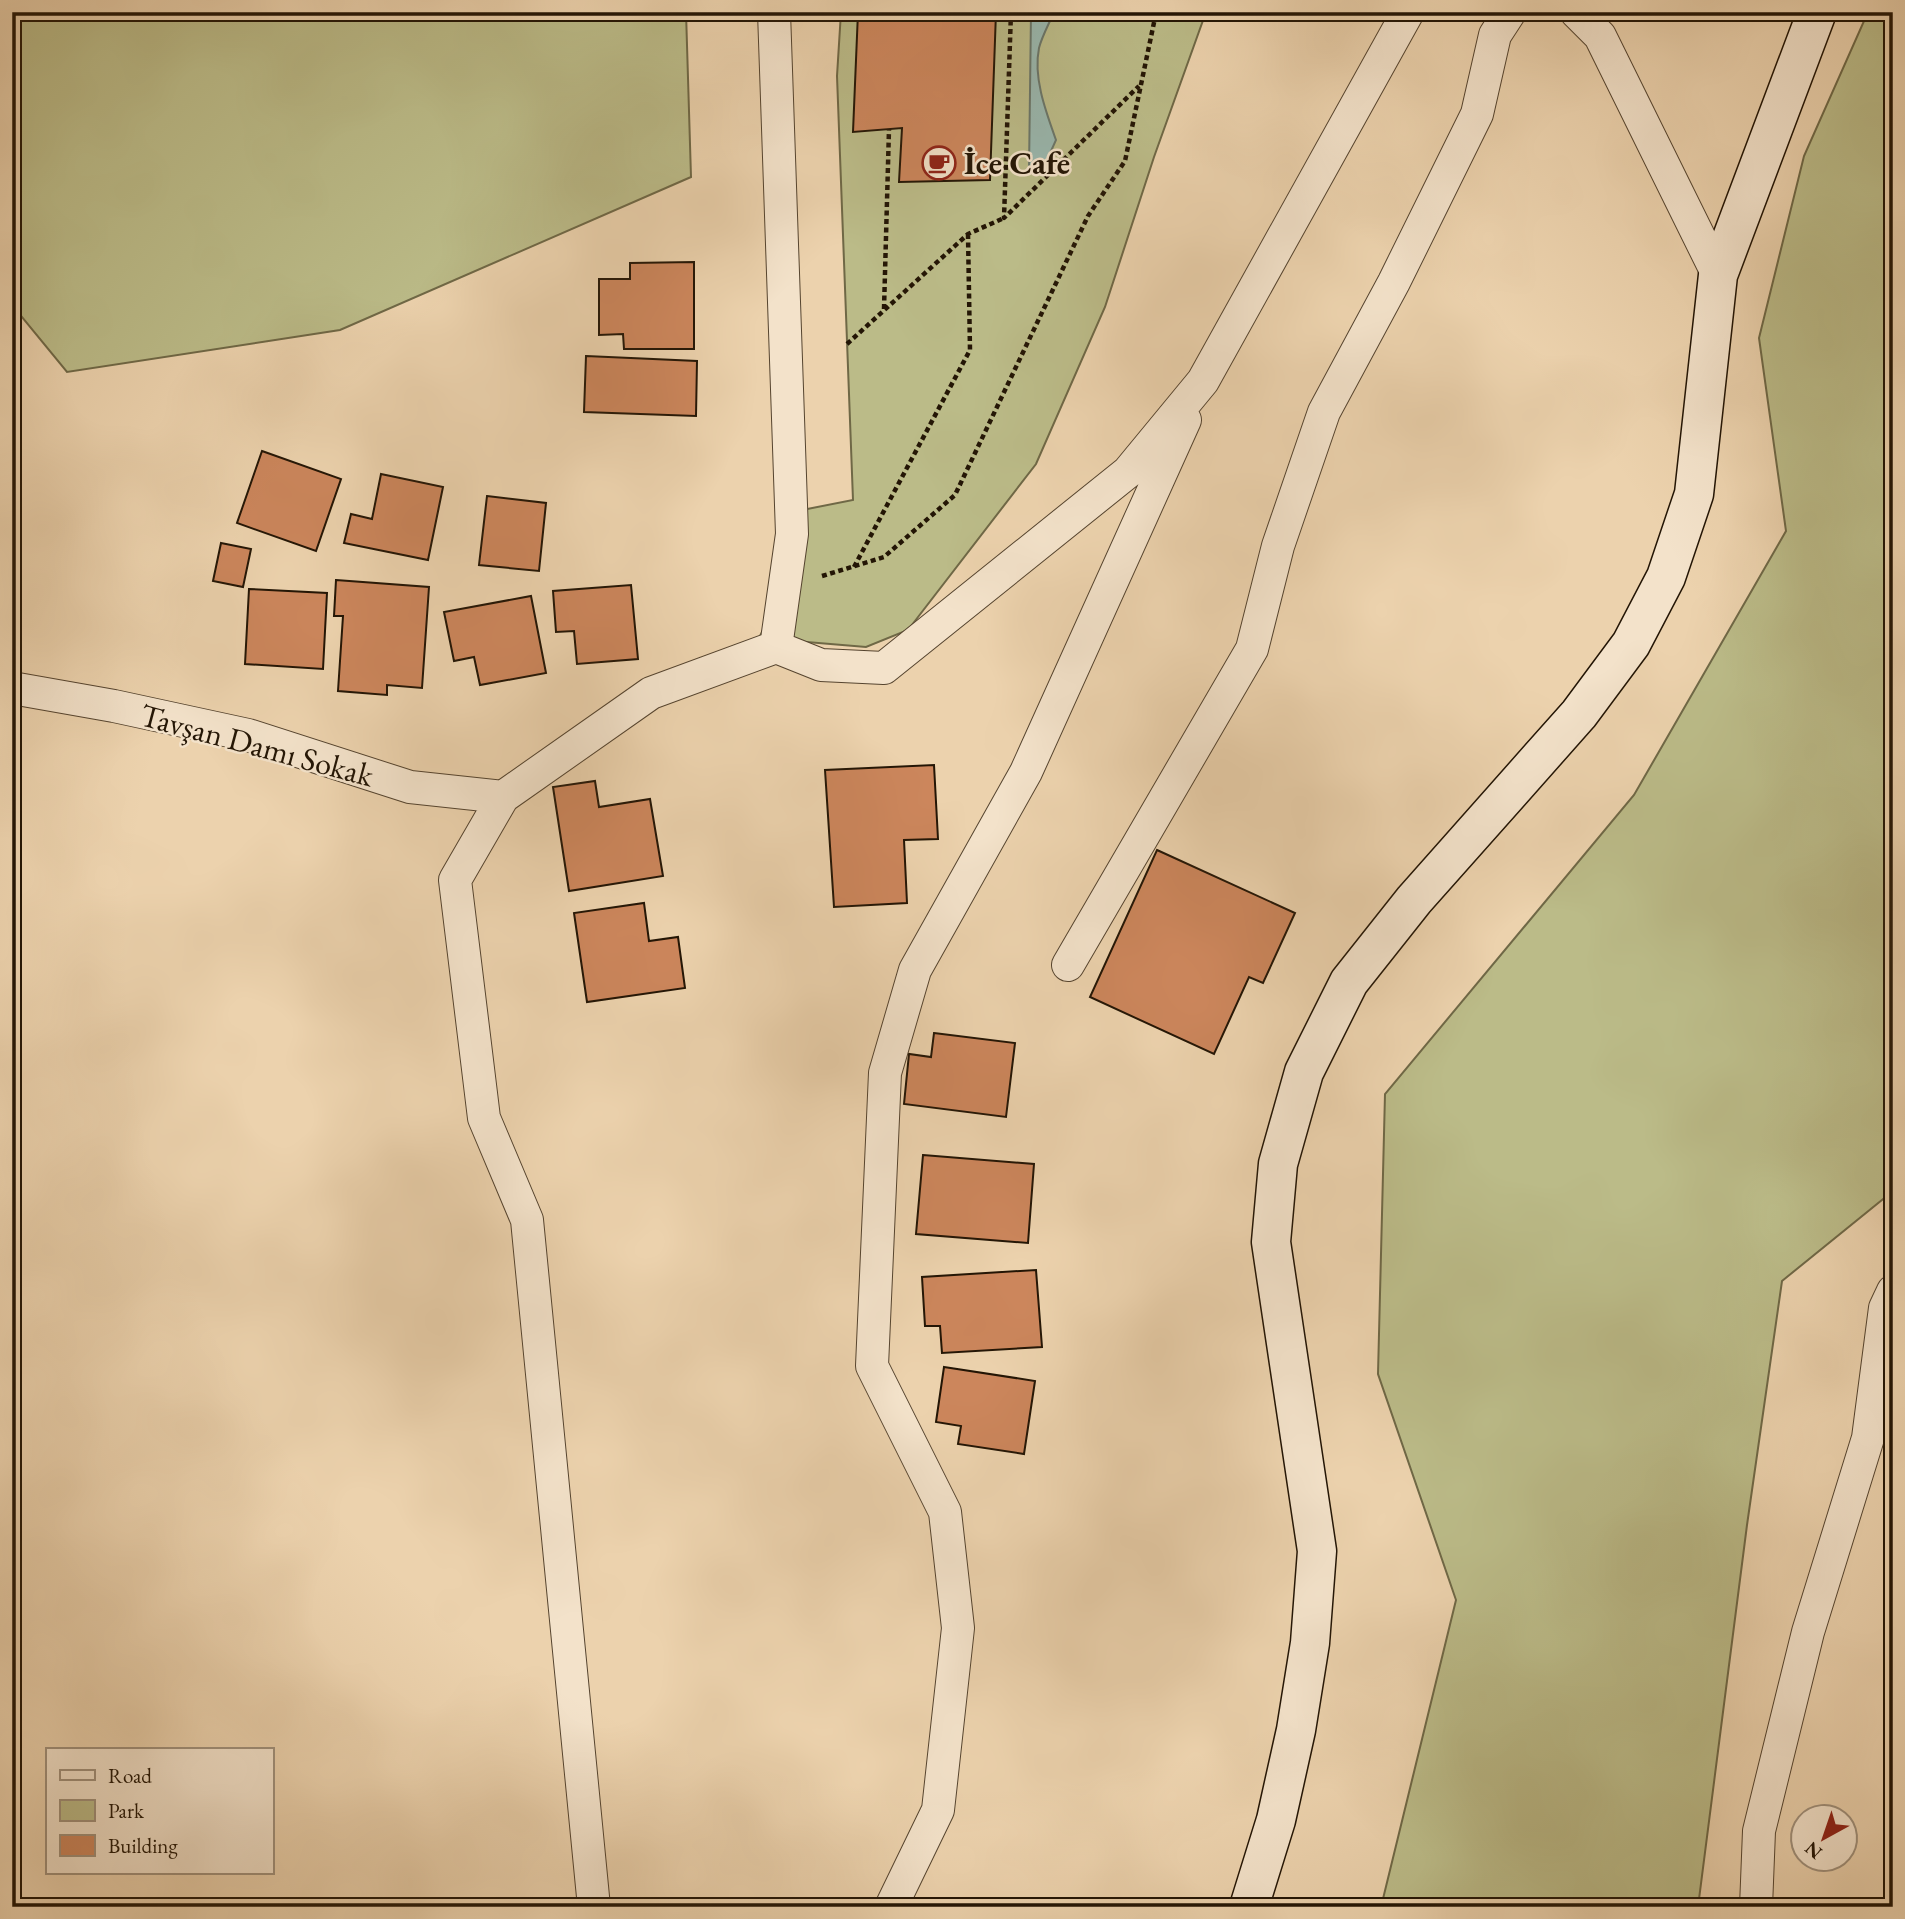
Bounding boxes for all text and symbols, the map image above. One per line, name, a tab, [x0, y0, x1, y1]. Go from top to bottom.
place label: İce Cafe	[964, 142, 1070, 184]
cafe icon: İce Cafe	[920, 144, 958, 182]
street label: Tavşan Damı Sokak	[136, 694, 379, 797]
legend	[46, 1748, 273, 1874]
text: Road	[108, 1762, 152, 1789]
text: Park	[108, 1797, 145, 1824]
north arrow	[1790, 1804, 1860, 1874]
text: Building	[108, 1832, 178, 1859]
text: N	[1799, 1836, 1827, 1865]

